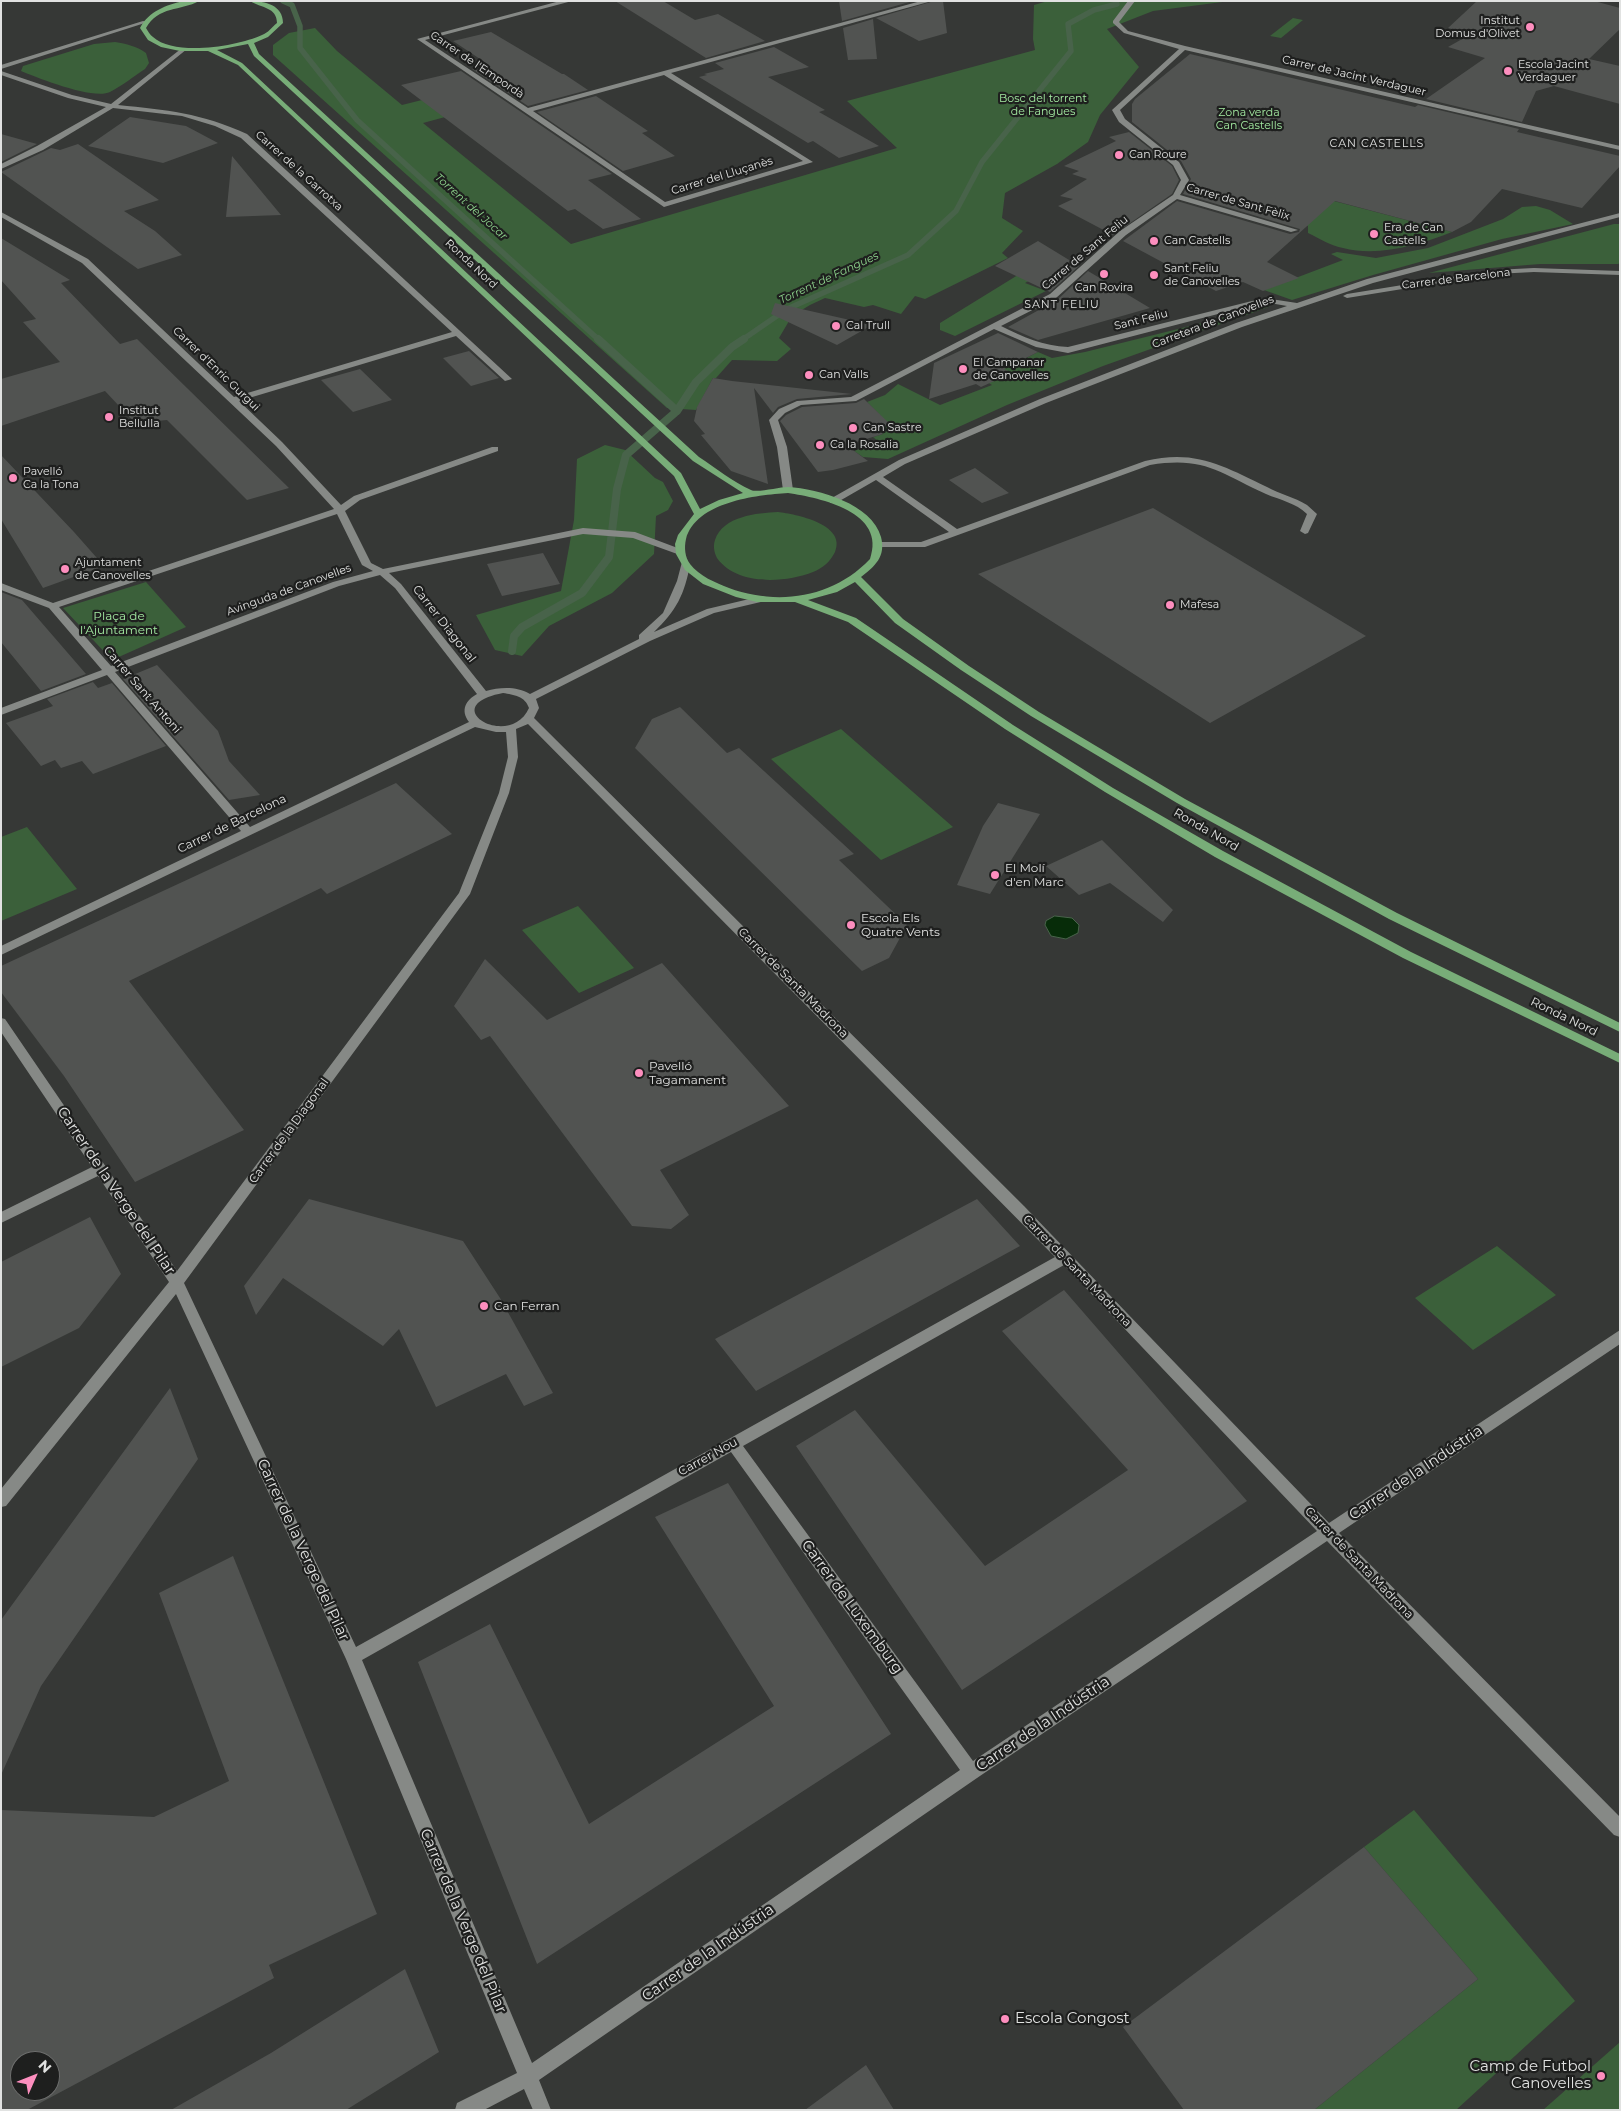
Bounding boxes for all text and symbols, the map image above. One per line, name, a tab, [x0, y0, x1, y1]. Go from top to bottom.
place label: Institut Domus d'Olivet	[1435, 14, 1520, 40]
marker: Institut Domus d'Olivet	[1524, 21, 1536, 33]
street label: Carrer de l'Empordà	[428, 29, 526, 101]
street label: Carrer de Jacint Verdaguer	[1281, 53, 1427, 99]
place label: Escola Jacint Verdaguer	[1518, 58, 1589, 84]
marker: Escola Jacint Verdaguer	[1502, 65, 1514, 77]
park label: Bosc del torrent de Fangues	[999, 92, 1087, 118]
park label: Zona verda Can Castells	[1216, 106, 1282, 132]
street label: Carrer de la Garrotxa	[252, 128, 346, 214]
district label: CAN CASTELLS	[1328, 137, 1426, 151]
place label: Can Roure	[1129, 148, 1187, 162]
marker: Can Roure	[1113, 149, 1125, 161]
street label: Carrer del Lluçanès	[670, 154, 774, 198]
water label: Torrent del Jocar	[432, 171, 510, 243]
street label: Carrer de Sant Fèlix	[1185, 181, 1291, 223]
street label: Carrer de Sant Feliu	[1039, 213, 1131, 293]
place label: Era de Can Castells	[1384, 221, 1443, 247]
marker: Era de Can Castells	[1368, 228, 1380, 240]
place label: Can Castells	[1164, 234, 1230, 248]
marker: Can Castells	[1148, 235, 1160, 247]
street label: Ronda Nord	[442, 236, 500, 292]
water label: Torrent de Fangues	[777, 249, 881, 307]
place label: Sant Feliu de Canovelles	[1164, 262, 1240, 288]
street label: Carrer de Barcelona	[1401, 266, 1511, 292]
marker: Can Rovira	[1098, 268, 1110, 280]
marker: Sant Feliu de Canovelles	[1148, 269, 1160, 281]
place label: Can Rovira	[1075, 281, 1133, 295]
street label: Carretera de Canovelles	[1150, 293, 1276, 351]
district label: SANT FELIU	[1023, 298, 1101, 312]
street label: Sant Feliu	[1113, 307, 1169, 333]
place label: Cal Trull	[846, 319, 890, 333]
marker: Cal Trull	[830, 320, 842, 332]
street label: Carrer d'Enric Gurgui	[170, 324, 262, 414]
place label: El Campanar de Canovelles	[973, 356, 1049, 382]
marker: El Campanar de Canovelles	[957, 363, 969, 375]
place label: Can Valls	[819, 368, 868, 382]
marker: Can Valls	[803, 369, 815, 381]
place label: Institut Bellulla	[119, 404, 160, 430]
marker: Institut Bellulla	[103, 411, 115, 423]
place label: Can Sastre	[863, 421, 922, 435]
marker: Can Sastre	[847, 422, 859, 434]
place label: Ca la Rosalia	[830, 438, 899, 452]
marker: Ca la Rosalia	[814, 439, 826, 451]
place label: Pavelló Ca la Tona	[23, 465, 79, 491]
marker: Pavelló Ca la Tona	[7, 472, 19, 484]
place label: Ajuntament de Canovelles	[75, 556, 151, 582]
street label: Avinguda de Canovelles	[225, 561, 353, 619]
marker: Ajuntament de Canovelles	[59, 563, 71, 575]
street label: Carrer Diagonal	[409, 582, 479, 666]
place label: Mafesa	[1180, 598, 1219, 612]
marker: Mafesa	[1164, 599, 1176, 611]
park label: Plaça de l'Ajuntament	[80, 609, 158, 637]
street label: Carrer Sant Antoni	[100, 643, 184, 737]
street label: Carrer de Barcelona	[175, 791, 289, 857]
street label: Ronda Nord	[1171, 806, 1241, 854]
place label: El Molí d'en Marc	[1005, 861, 1064, 889]
marker: El Molí d'en Marc	[989, 869, 1001, 881]
place label: Escola Els Quatre Vents	[861, 911, 940, 939]
marker: Escola Els Quatre Vents	[845, 919, 857, 931]
street label: Carrer de Santa Madrona	[735, 925, 851, 1041]
street label: Ronda Nord	[1528, 995, 1600, 1039]
place label: Pavelló Tagamanent	[649, 1059, 726, 1087]
marker: Pavelló Tagamanent	[633, 1067, 645, 1079]
street label: Carrer de la Diagonal	[246, 1076, 332, 1186]
street label: Carrer de la Verge del Pilar	[53, 1104, 179, 1278]
street label: Carrer de Santa Madrona	[1020, 1212, 1134, 1330]
place label: Can Ferran	[494, 1299, 560, 1313]
marker: Can Ferran	[478, 1300, 490, 1312]
street label: Carrer de la Indústria	[1346, 1422, 1486, 1524]
street label: Carrer Nou	[676, 1435, 740, 1479]
street label: Carrer de la Verge del Pilar	[253, 1456, 353, 1644]
street label: Carrer de Santa Madrona	[1302, 1504, 1416, 1622]
street label: Carrer de Luxemburg	[797, 1537, 907, 1677]
street label: Carrer de la Indústria	[973, 1673, 1113, 1775]
street label: Carrer de la Verge del Pilar	[416, 1826, 510, 2016]
street label: Carrer de la Indústria	[638, 1901, 778, 2005]
place label: Escola Congost	[1015, 2010, 1130, 2028]
marker: Escola Congost	[999, 2013, 1011, 2025]
north arrow	[10, 2051, 60, 2101]
text: N	[35, 2056, 55, 2077]
place label: Camp de Futbol Canovelles	[1469, 2058, 1591, 2093]
marker: Camp de Futbol Canovelles	[1595, 2070, 1607, 2082]

